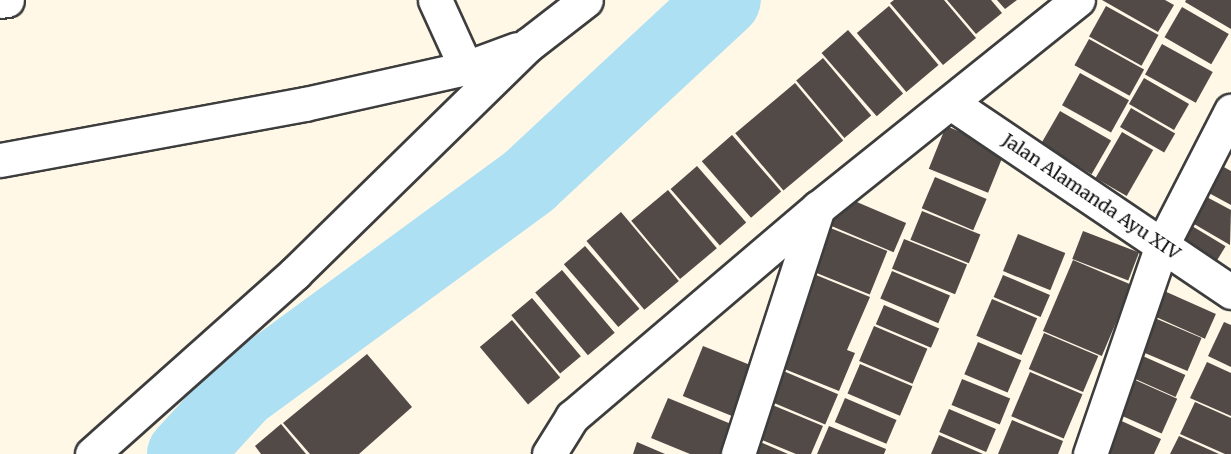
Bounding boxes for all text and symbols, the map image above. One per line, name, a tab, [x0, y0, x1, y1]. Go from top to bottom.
street label: Jalan Alamanda Ayu XIV	[998, 129, 1184, 265]

